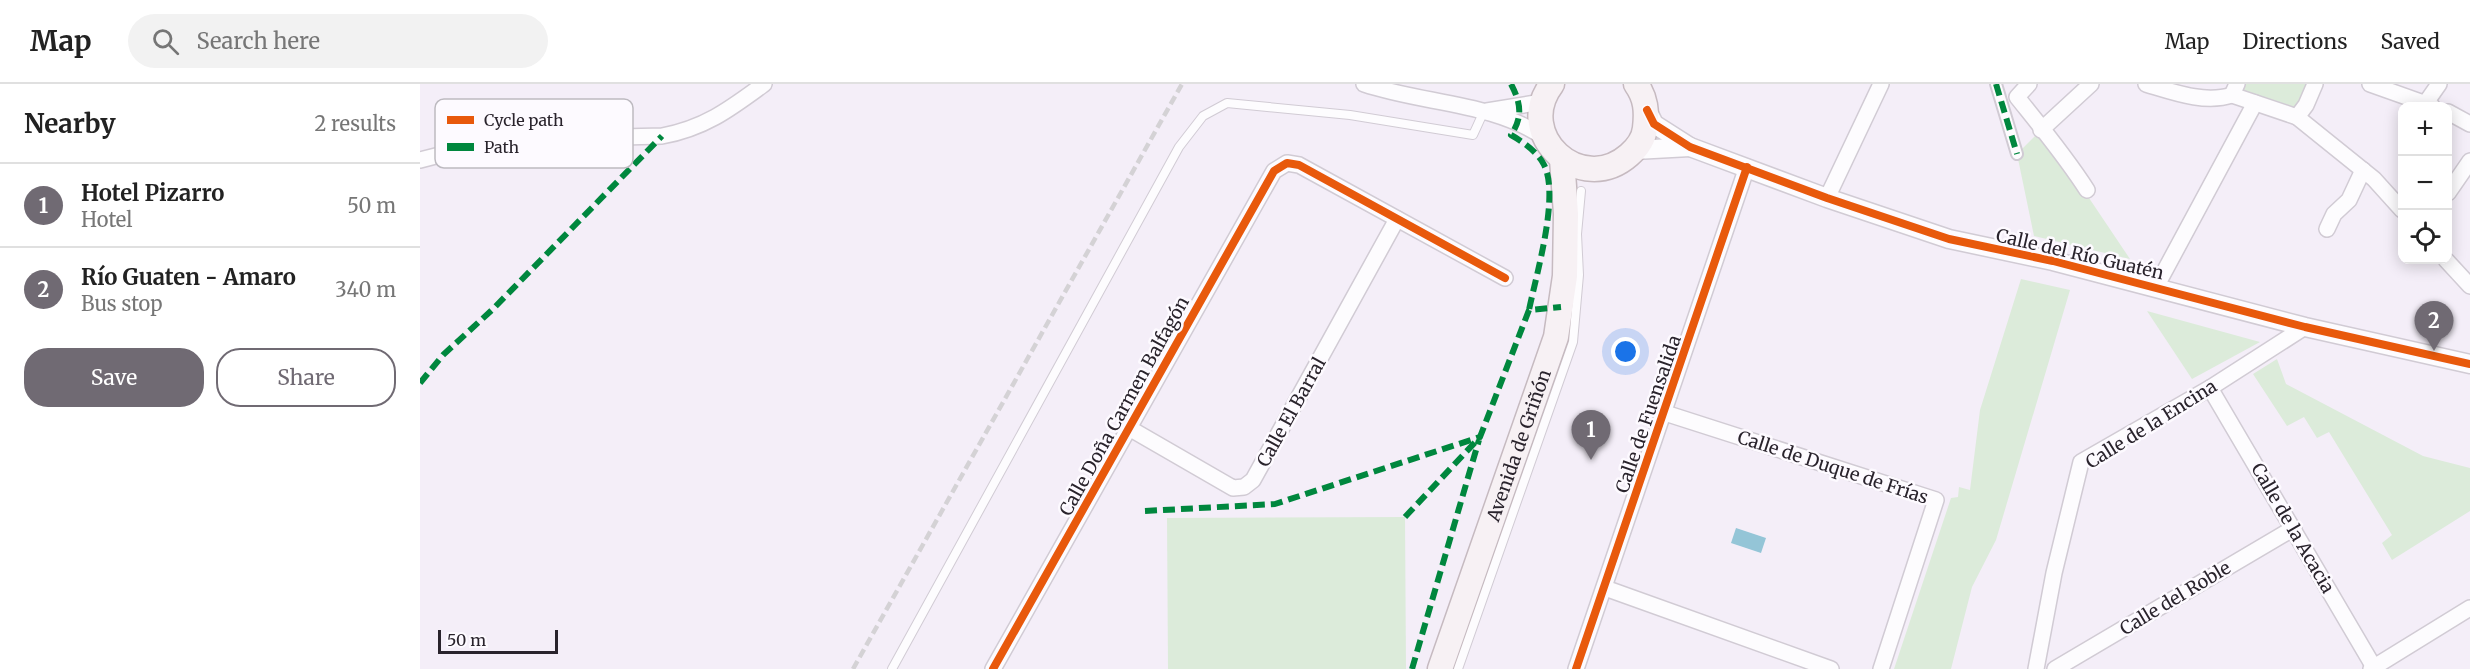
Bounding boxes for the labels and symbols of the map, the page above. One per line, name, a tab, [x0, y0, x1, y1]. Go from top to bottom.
legend	[435, 99, 633, 168]
text: Cycle path	[484, 110, 564, 130]
text: Path	[484, 137, 520, 157]
street label: Calle del Río Guatén	[1994, 224, 2166, 285]
street label: Calle Doña Carmen Balfagón	[1054, 292, 1194, 520]
pin: 2	[2414, 302, 2454, 351]
street label: Calle de Fuensalida	[1610, 332, 1686, 496]
your location	[1611, 337, 1640, 366]
street label: Calle El Barral	[1251, 353, 1331, 471]
street label: Avenida de Griñón	[1481, 366, 1555, 525]
street label: Calle de la Encina	[2081, 374, 2221, 474]
pin: 1	[1572, 410, 1610, 460]
street label: Calle de Duque de Frías	[1735, 425, 1931, 509]
street label: Calle de la Acacia	[2246, 459, 2340, 597]
street label: Calle del Roble	[2115, 556, 2235, 640]
scale bar	[438, 627, 558, 654]

